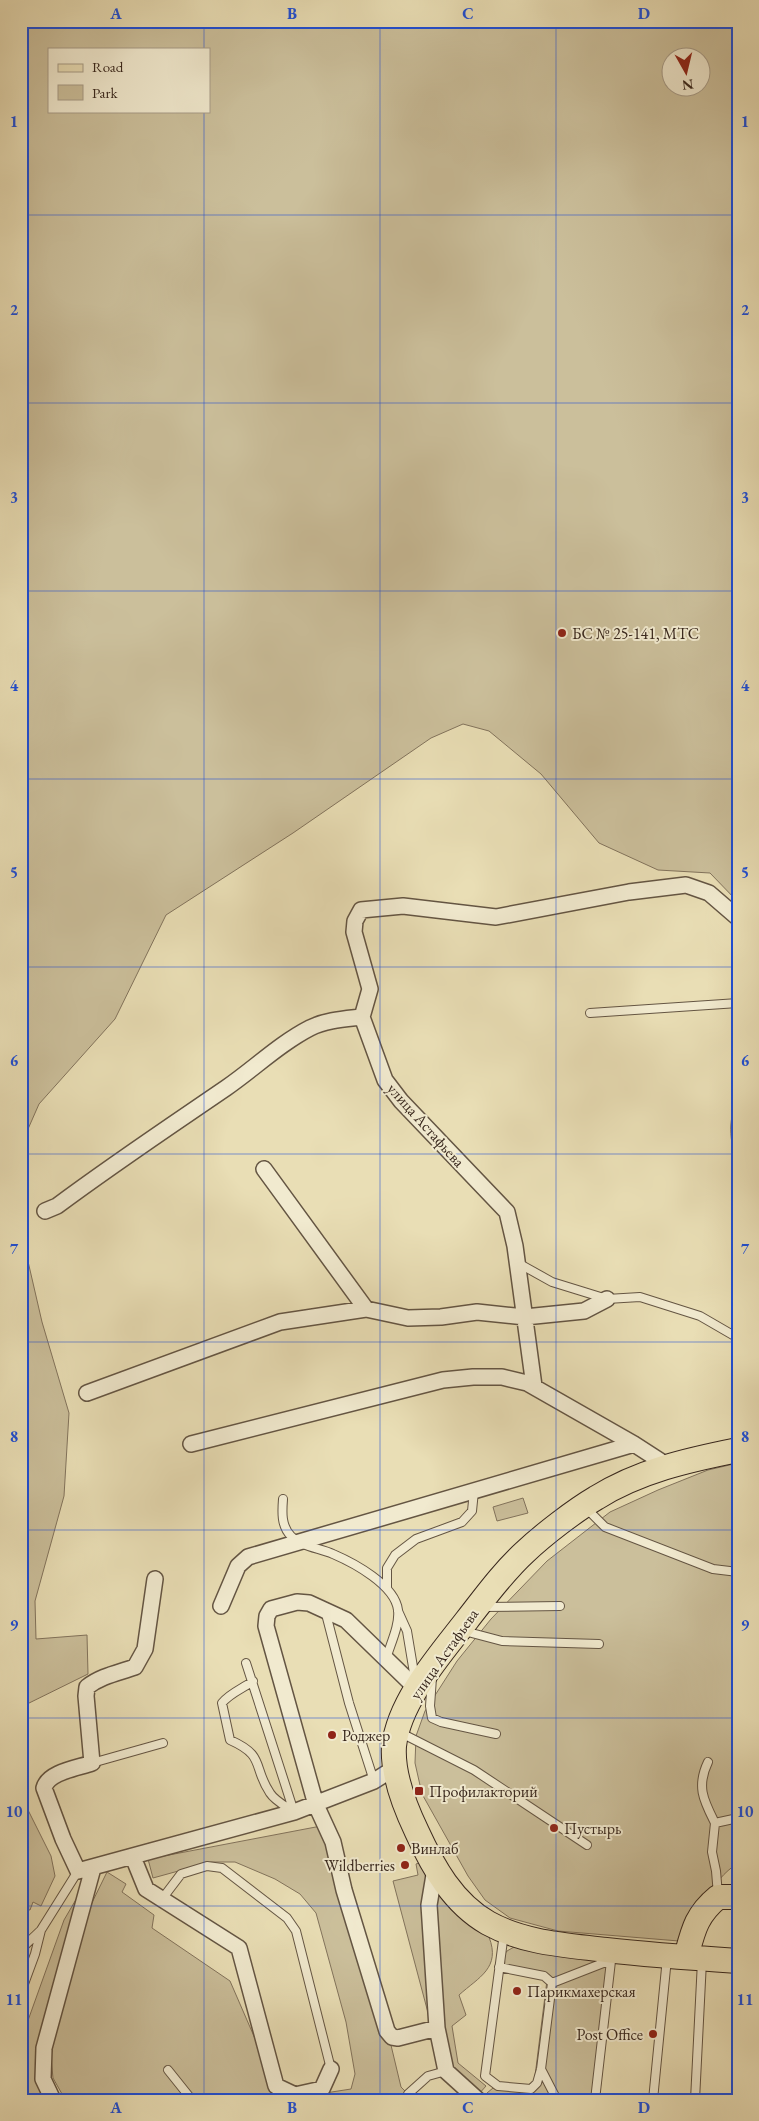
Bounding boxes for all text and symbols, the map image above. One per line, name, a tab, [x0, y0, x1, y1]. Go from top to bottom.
text: A	[109, 3, 122, 24]
text: B	[287, 3, 297, 24]
text: C	[462, 3, 474, 24]
text: D	[638, 3, 650, 24]
legend	[48, 48, 210, 112]
north arrow	[662, 48, 712, 98]
text: Road	[92, 57, 124, 76]
text: N	[680, 75, 695, 95]
text: Park	[92, 83, 119, 102]
text: 1	[10, 111, 18, 132]
text: 1	[741, 111, 749, 132]
text: 2	[10, 299, 19, 320]
text: 2	[741, 299, 750, 320]
text: 3	[10, 487, 18, 508]
text: 3	[741, 487, 749, 508]
place label: БС № 25-141, МТС	[572, 623, 699, 644]
marker: БС № 25-141, МТС	[556, 627, 568, 639]
text: 4	[10, 675, 19, 696]
text: 4	[741, 675, 750, 696]
text: 5	[10, 862, 18, 883]
text: 5	[741, 862, 749, 883]
text: 6	[10, 1050, 19, 1071]
text: 6	[741, 1050, 750, 1071]
street label: улица Астафьева	[383, 1078, 470, 1172]
text: 7	[10, 1238, 19, 1259]
text: 7	[741, 1238, 750, 1259]
text: 8	[10, 1426, 18, 1447]
text: 8	[741, 1426, 749, 1447]
street label: улица Астафьева	[405, 1604, 483, 1704]
text: 9	[10, 1614, 19, 1635]
text: 9	[741, 1614, 750, 1635]
place label: Роджер	[342, 1725, 390, 1746]
marker: Роджер	[326, 1729, 338, 1741]
place label: Профилакторий	[429, 1781, 538, 1802]
marker: Профилакторий	[413, 1785, 425, 1797]
text: 10	[6, 1801, 23, 1822]
text: 10	[737, 1801, 754, 1822]
place label: Пустырь	[564, 1818, 621, 1839]
marker: Пустырь	[548, 1822, 560, 1834]
place label: Винлаб	[411, 1838, 459, 1859]
marker: Винлаб	[395, 1842, 407, 1854]
place label: Wildberries	[324, 1855, 395, 1876]
marker: Wildberries	[399, 1859, 411, 1871]
place label: Парикмахерская	[527, 1981, 636, 2002]
marker: Парикмахерская	[511, 1985, 523, 1997]
text: 11	[6, 1989, 22, 2010]
text: 11	[737, 1989, 753, 2010]
place label: Post Office	[577, 2024, 643, 2045]
marker: Post Office	[647, 2028, 659, 2040]
text: A	[109, 2097, 122, 2118]
text: B	[287, 2097, 297, 2118]
text: C	[462, 2097, 474, 2118]
text: D	[638, 2097, 650, 2118]

